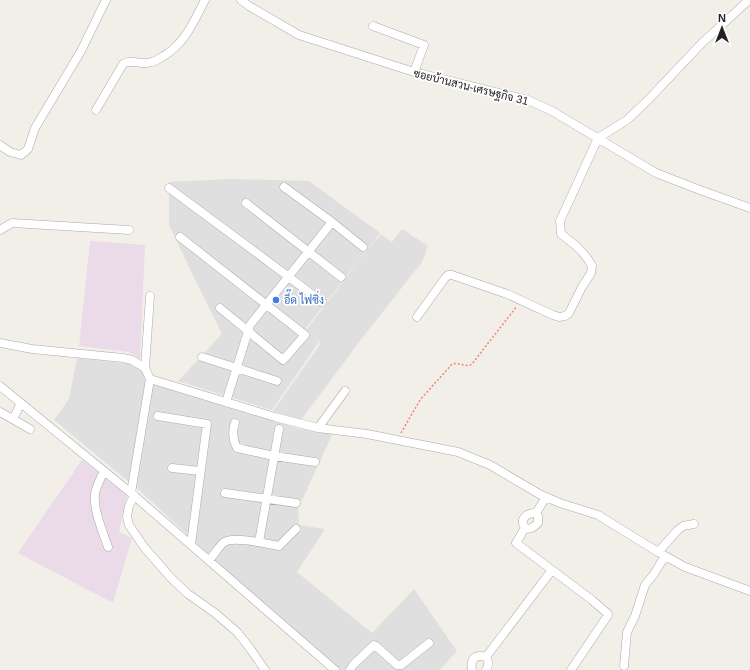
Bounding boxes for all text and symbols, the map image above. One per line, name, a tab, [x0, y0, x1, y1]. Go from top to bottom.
north arrow	[702, 8, 742, 48]
text: N	[718, 12, 726, 24]
street label: ซอยบ้านสวน-เศรษฐกิจ 31	[412, 66, 530, 109]
place label: อี๊ด ไฟซิ่ง	[284, 289, 324, 306]
marker: อี๊ด ไฟซิ่ง	[271, 295, 281, 305]

